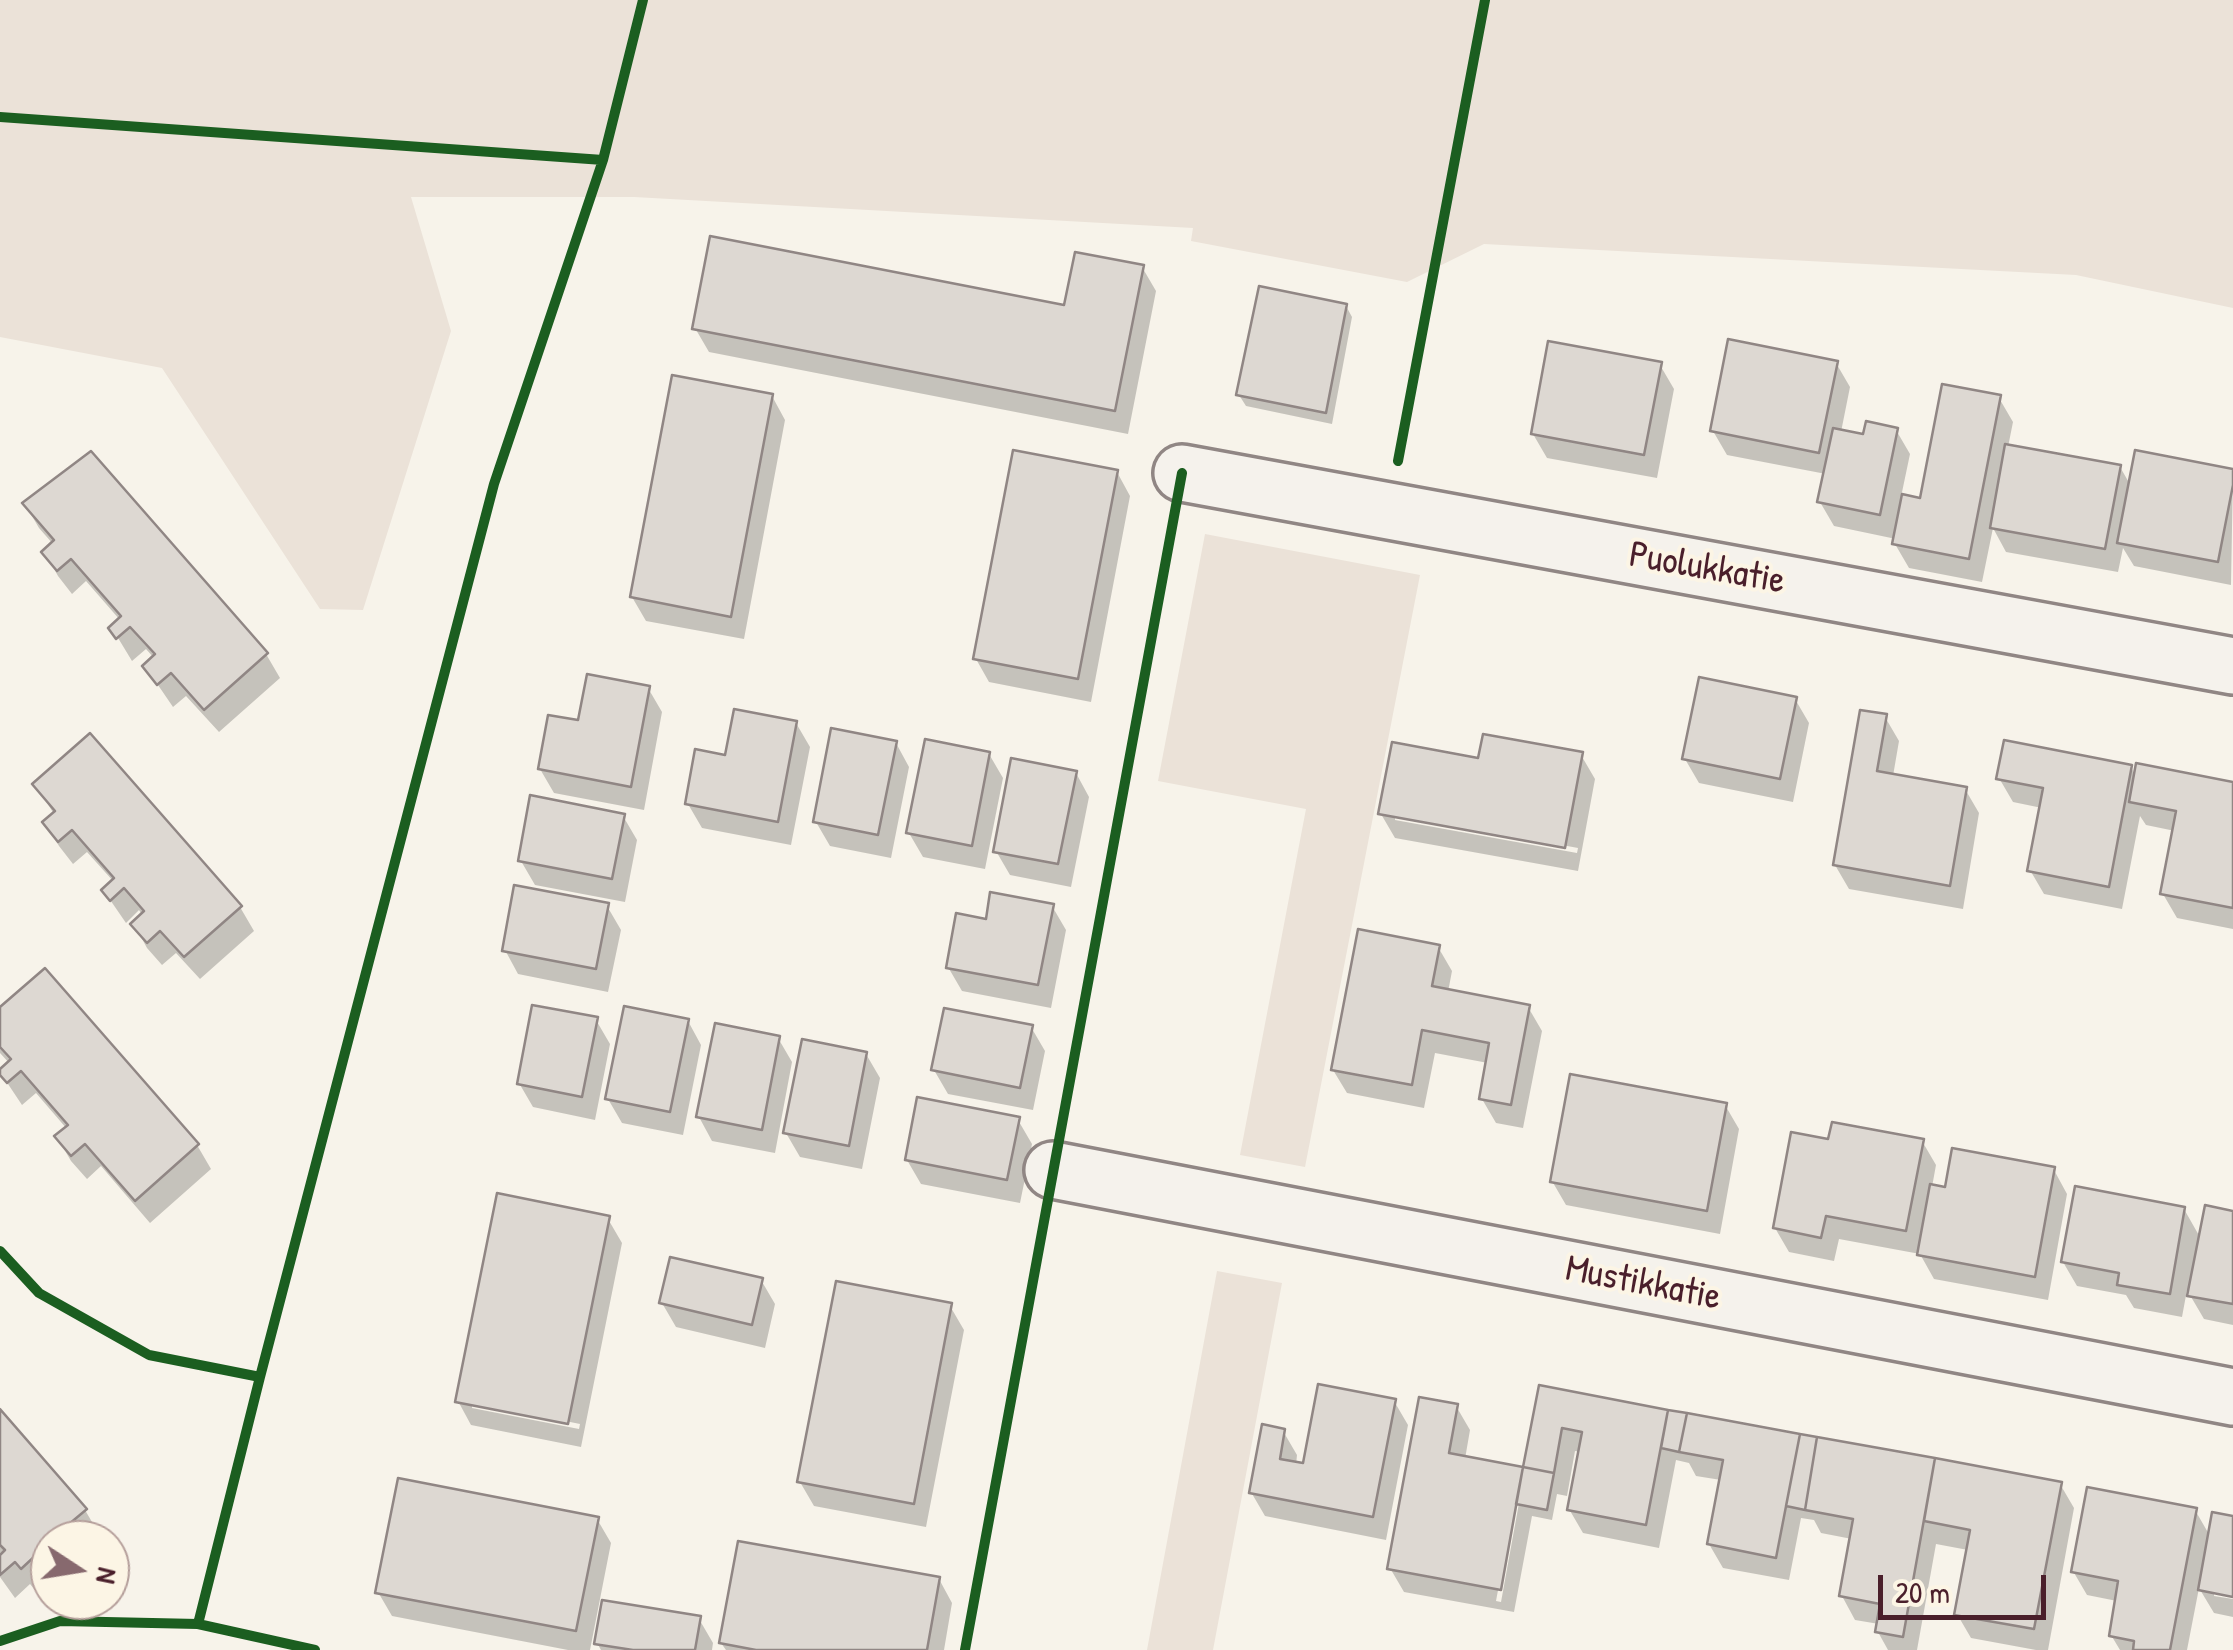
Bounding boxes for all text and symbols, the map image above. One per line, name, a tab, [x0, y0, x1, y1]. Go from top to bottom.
street label: Puolukkatie	[1626, 533, 1788, 605]
street label: Mustikkatie	[1562, 1247, 1724, 1321]
north arrow	[30, 1520, 130, 1620]
scale bar	[1883, 1555, 2050, 1617]
text: N	[87, 1565, 128, 1587]
text: 20 m	[1895, 1572, 1950, 1612]

